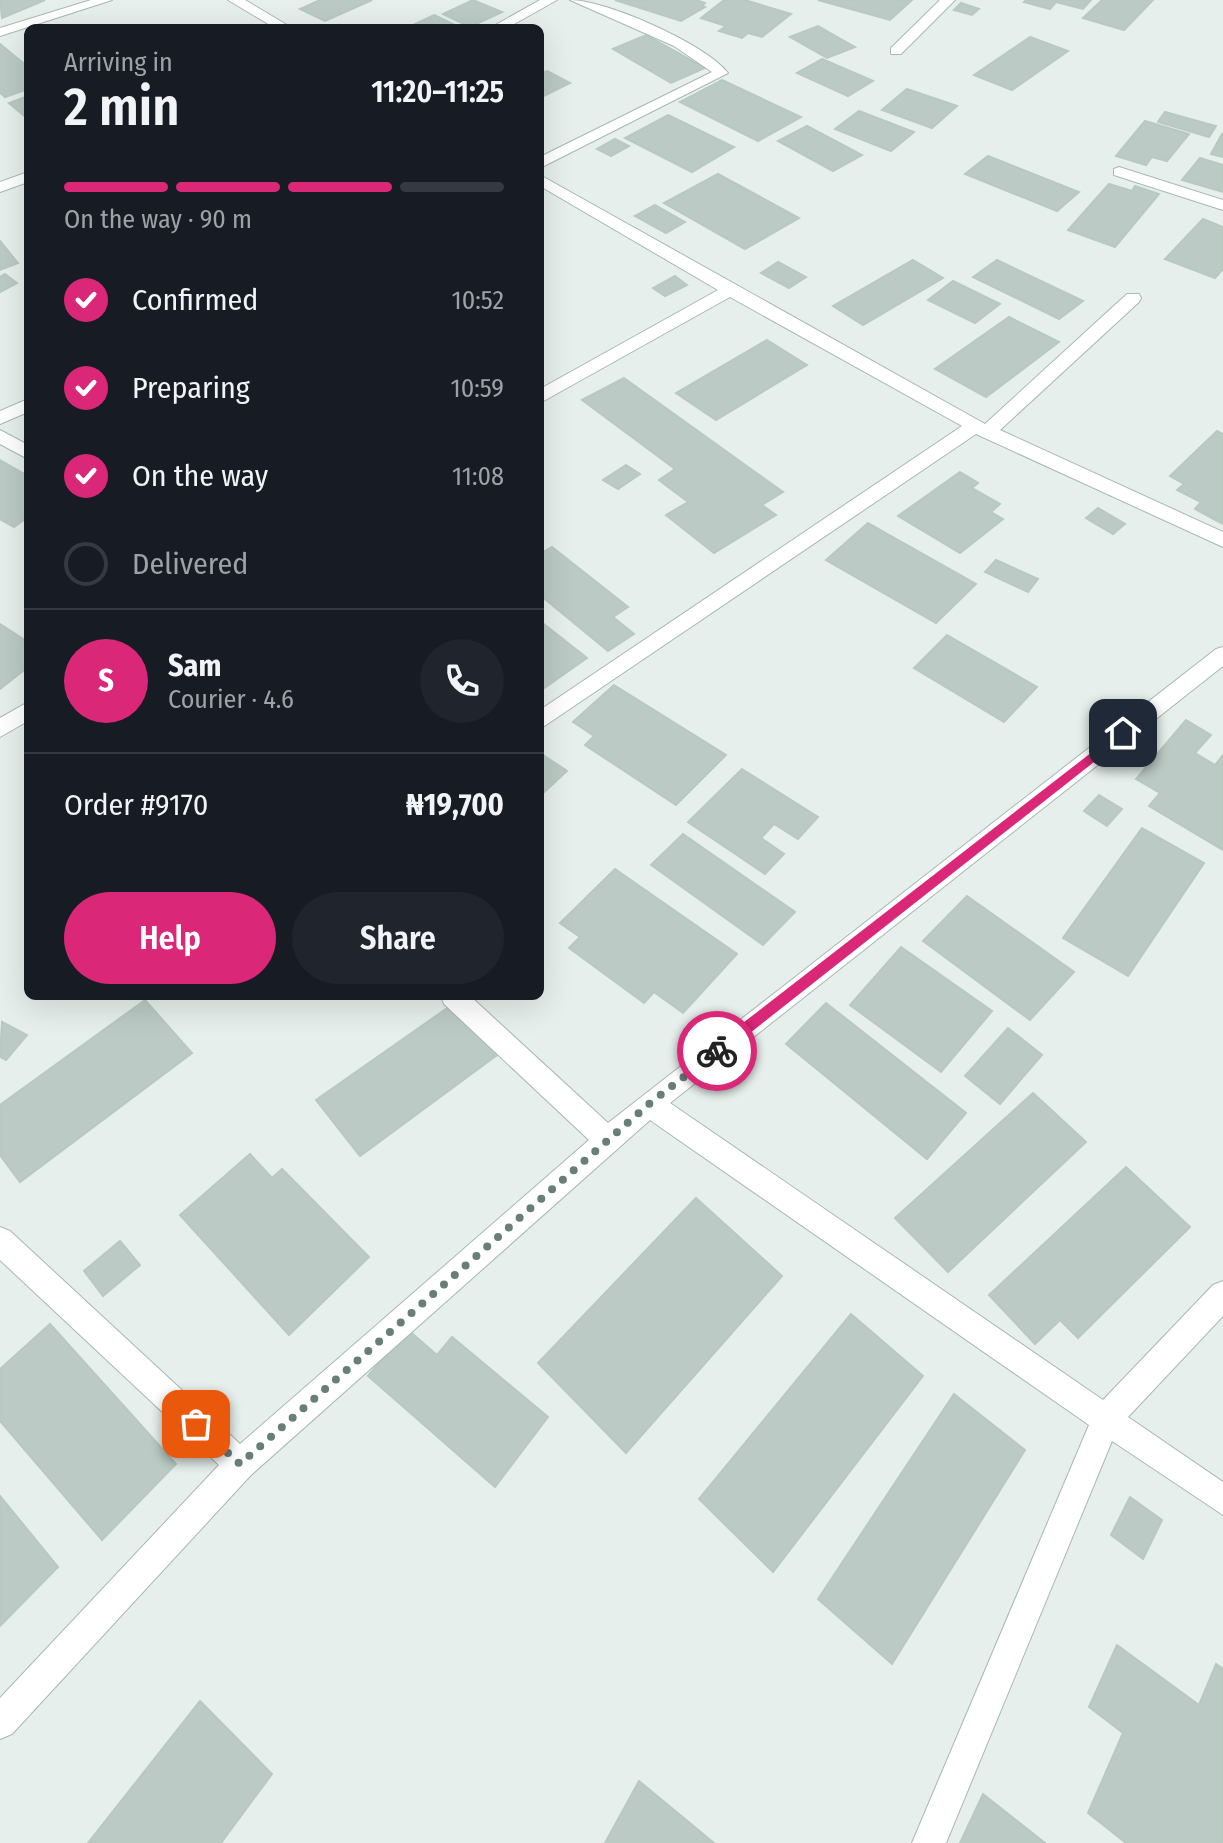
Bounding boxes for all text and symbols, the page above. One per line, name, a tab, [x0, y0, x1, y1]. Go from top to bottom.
text: Arriving in	[64, 47, 173, 78]
text: 11:20–11:25	[371, 74, 504, 110]
text: 2 min	[64, 76, 180, 139]
text: On the way · 90 m	[64, 204, 252, 235]
icon: check	[64, 278, 108, 322]
text: Confirmed	[132, 282, 258, 318]
text: 10:52	[452, 285, 504, 316]
icon: check	[64, 366, 108, 410]
text: Preparing	[132, 370, 250, 406]
text: 10:59	[451, 373, 504, 404]
icon: check	[64, 454, 108, 498]
text: On the way	[132, 458, 268, 494]
text: 11:08	[452, 461, 504, 492]
text: Delivered	[132, 546, 248, 582]
button: phone	[420, 639, 504, 723]
text: Sam	[168, 648, 221, 684]
text: S	[98, 663, 114, 699]
text: Courier · 4.6	[168, 684, 294, 715]
pin	[1089, 699, 1157, 767]
icon: home	[1101, 711, 1145, 755]
text: Order #9170	[64, 787, 208, 823]
text: ₦19,700	[406, 787, 504, 823]
button: Help	[64, 892, 276, 984]
button: Share	[292, 892, 504, 984]
courier	[677, 1011, 757, 1091]
icon: bike	[695, 1029, 739, 1073]
pin	[162, 1390, 230, 1458]
icon: bag	[174, 1402, 218, 1446]

